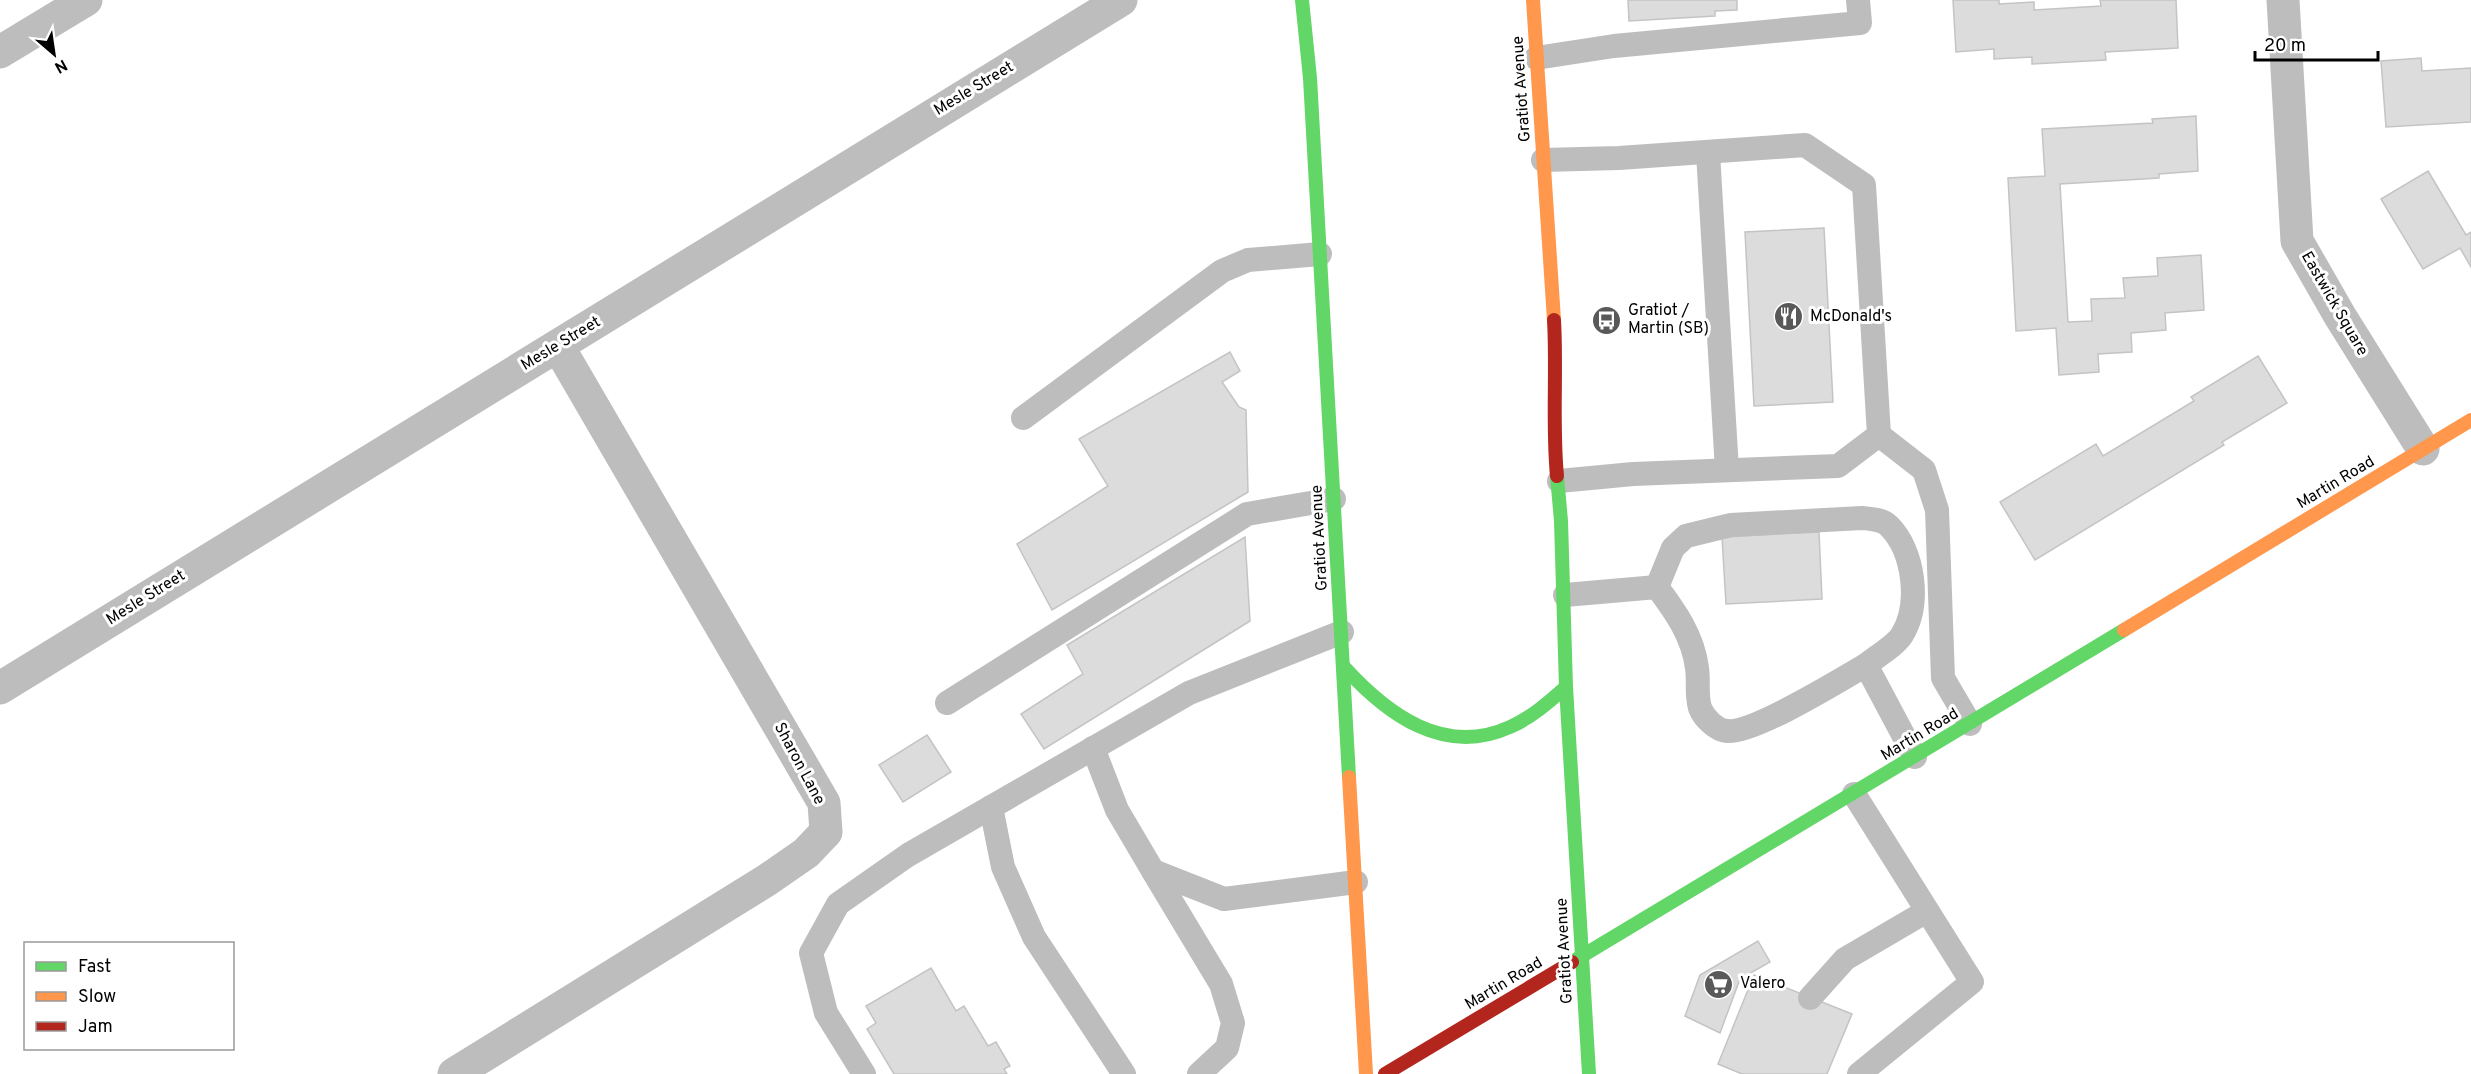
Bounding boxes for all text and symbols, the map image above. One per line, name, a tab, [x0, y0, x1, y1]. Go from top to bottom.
north arrow	[24, 24, 84, 84]
scale bar	[2255, 24, 2378, 62]
street label: Gratiot Avenue	[1508, 35, 1536, 143]
text: 20 m	[2264, 35, 2306, 58]
text: N	[50, 54, 70, 77]
street label: Mesle Street	[931, 57, 1017, 121]
street label: Eastwick Square	[2296, 248, 2372, 360]
place label: Gratiot / Martin (SB)	[1628, 301, 1709, 339]
restaurant icon: McDonald's	[1773, 301, 1805, 333]
bus stop icon: Gratiot / Martin (SB)	[1591, 304, 1623, 336]
place label: McDonald's	[1810, 307, 1892, 327]
street label: Mesle Street	[518, 312, 604, 376]
street label: Martin Road	[2294, 452, 2378, 514]
street label: Gratiot Avenue	[1307, 484, 1333, 592]
street label: Mesle Street	[103, 566, 189, 630]
street label: Martin Road	[1878, 704, 1962, 766]
street label: Sharon Lane	[769, 719, 829, 809]
street label: Gratiot Avenue	[1552, 897, 1578, 1005]
legend	[24, 942, 234, 1050]
street label: Martin Road	[1462, 953, 1546, 1015]
text: Fast	[78, 956, 111, 979]
supermarket icon: Valero	[1703, 968, 1735, 1000]
place label: Valero	[1740, 974, 1786, 994]
text: Slow	[78, 986, 116, 1009]
text: Jam	[78, 1016, 113, 1039]

